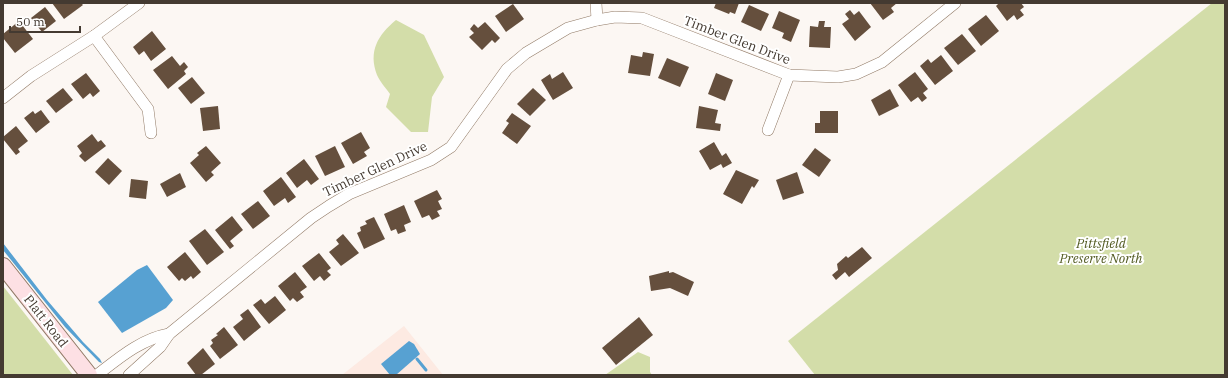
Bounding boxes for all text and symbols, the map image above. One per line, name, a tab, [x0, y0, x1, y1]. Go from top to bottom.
scale bar	[10, 8, 80, 34]
street label: Timber Glen Drive	[681, 12, 793, 68]
text: 50 m	[16, 14, 45, 29]
street label: Timber Glen Drive	[320, 137, 430, 201]
park label: Pittsfield Preserve North	[1059, 235, 1142, 267]
street label: Platt Road	[20, 291, 72, 351]

